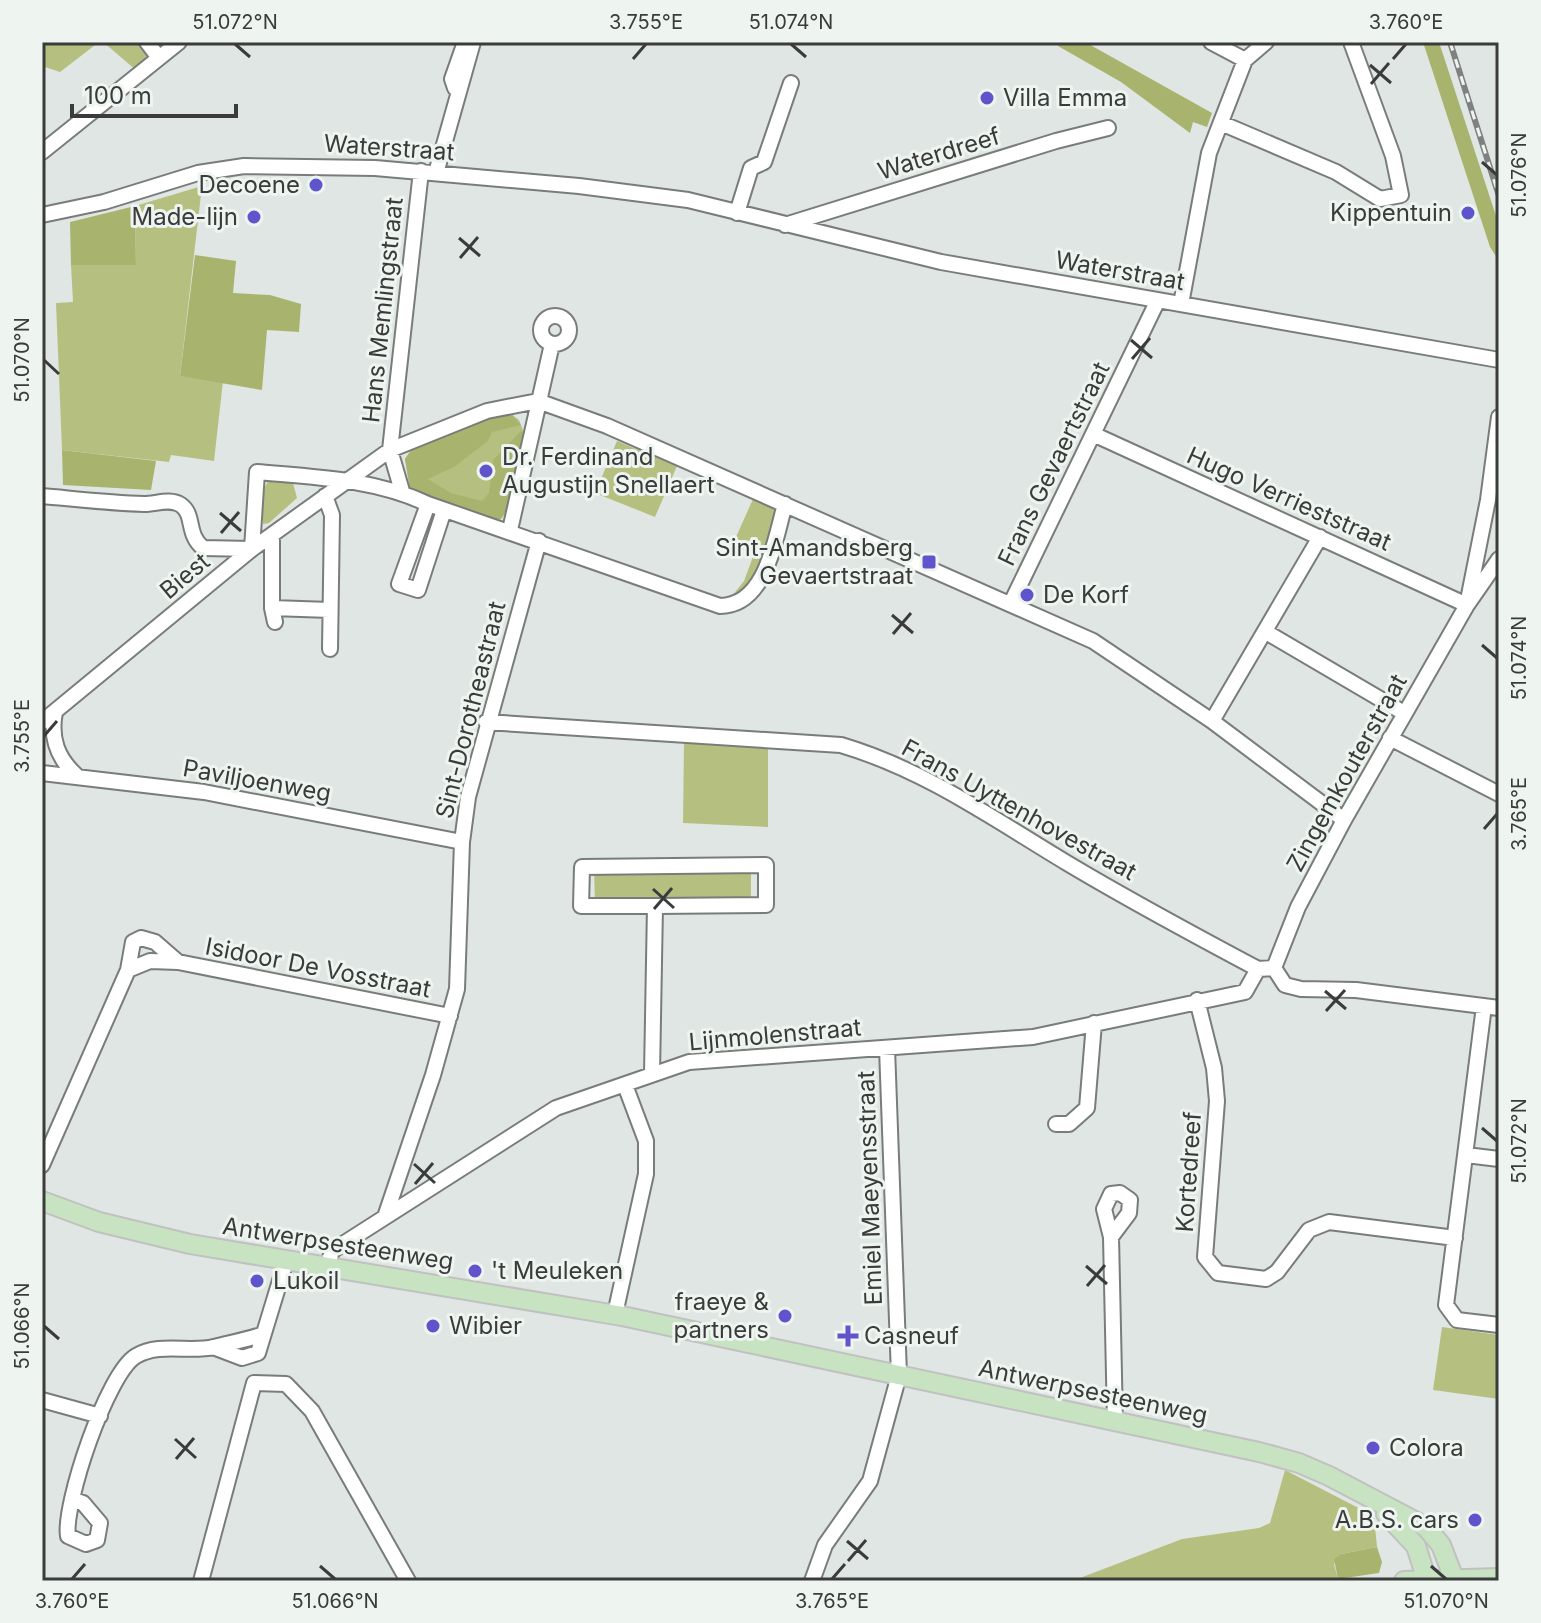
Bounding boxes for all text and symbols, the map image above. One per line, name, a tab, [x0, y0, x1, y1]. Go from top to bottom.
text: 51.072°N	[192, 10, 278, 34]
text: 3.755°E	[609, 10, 683, 34]
text: 51.074°N	[749, 10, 833, 34]
text: 3.760°E	[1369, 10, 1443, 34]
scale bar	[72, 68, 236, 118]
text: 100 m	[84, 81, 152, 110]
place label: Villa Emma	[1003, 83, 1127, 112]
marker: Villa Emma	[978, 89, 996, 107]
street label: Waterdreef	[874, 121, 1004, 186]
street label: Waterstraat	[323, 128, 455, 167]
text: 51.076°N	[1507, 132, 1531, 218]
place label: Decoene	[198, 170, 300, 199]
marker: Decoene	[307, 176, 325, 194]
street label: Hans Memlingstraat	[356, 196, 409, 424]
place label: Kippentuin	[1330, 198, 1452, 227]
place label: Made-lijn	[132, 202, 238, 231]
marker: Kippentuin	[1459, 204, 1477, 222]
marker: Made-lijn	[245, 208, 263, 226]
street label: Waterstraat	[1053, 245, 1187, 296]
text: 51.070°N	[10, 317, 34, 403]
street label: Frans Gevaertstraat	[992, 357, 1116, 570]
street label: Hugo Verrieststraat	[1183, 440, 1396, 557]
place label: Dr. Ferdinand Augustijn Snellaert	[502, 442, 715, 499]
marker: Dr. Ferdinand Augustijn Snellaert	[477, 462, 495, 480]
place label: Sint-Amandsberg Gevaertstraat	[715, 533, 913, 590]
street label: Biest	[154, 546, 216, 605]
marker: Sint-Amandsberg Gevaertstraat	[920, 553, 938, 571]
place label: De Korf	[1043, 580, 1129, 609]
marker: De Korf	[1018, 586, 1036, 604]
street label: Sint-Dorotheastraat	[430, 598, 512, 821]
text: 51.074°N	[1507, 616, 1531, 700]
street label: Zingemkouterstraat	[1280, 669, 1413, 876]
text: 3.755°E	[10, 699, 34, 773]
street label: Frans Uyttenhovestraat	[897, 733, 1142, 886]
street label: Paviljoenweg	[181, 753, 333, 808]
text: 3.765°E	[1507, 777, 1531, 851]
street label: Isidoor De Vosstraat	[203, 931, 433, 1004]
street label: Lijnmolenstraat	[687, 1012, 863, 1056]
street label: Emiel Maeyensstraat	[851, 1070, 888, 1306]
text: 51.072°N	[1507, 1098, 1531, 1184]
street label: Kortedreef	[1170, 1111, 1207, 1233]
street label: Antwerpsesteenweg	[221, 1211, 456, 1276]
place label: 't Meuleken	[491, 1256, 623, 1285]
marker: 't Meuleken	[466, 1262, 484, 1280]
place label: Lukoil	[273, 1266, 339, 1295]
marker: Lukoil	[248, 1272, 266, 1290]
text: 51.066°N	[10, 1282, 34, 1370]
place label: fraeye & partners	[673, 1287, 770, 1344]
marker: fraeye & partners	[776, 1307, 794, 1325]
place label: Wibier	[449, 1311, 522, 1340]
marker: Wibier	[424, 1317, 442, 1335]
place label: Casneuf	[864, 1321, 959, 1350]
marker: Casneuf	[839, 1327, 857, 1345]
street label: Antwerpsesteenweg	[976, 1353, 1210, 1430]
place label: Colora	[1389, 1433, 1464, 1462]
marker: Colora	[1364, 1439, 1382, 1457]
place label: A.B.S. cars	[1335, 1505, 1459, 1534]
marker: A.B.S. cars	[1466, 1511, 1484, 1529]
text: 3.760°E	[35, 1589, 109, 1613]
text: 51.066°N	[291, 1589, 379, 1613]
text: 3.765°E	[795, 1589, 869, 1613]
text: 51.070°N	[1403, 1589, 1489, 1613]

